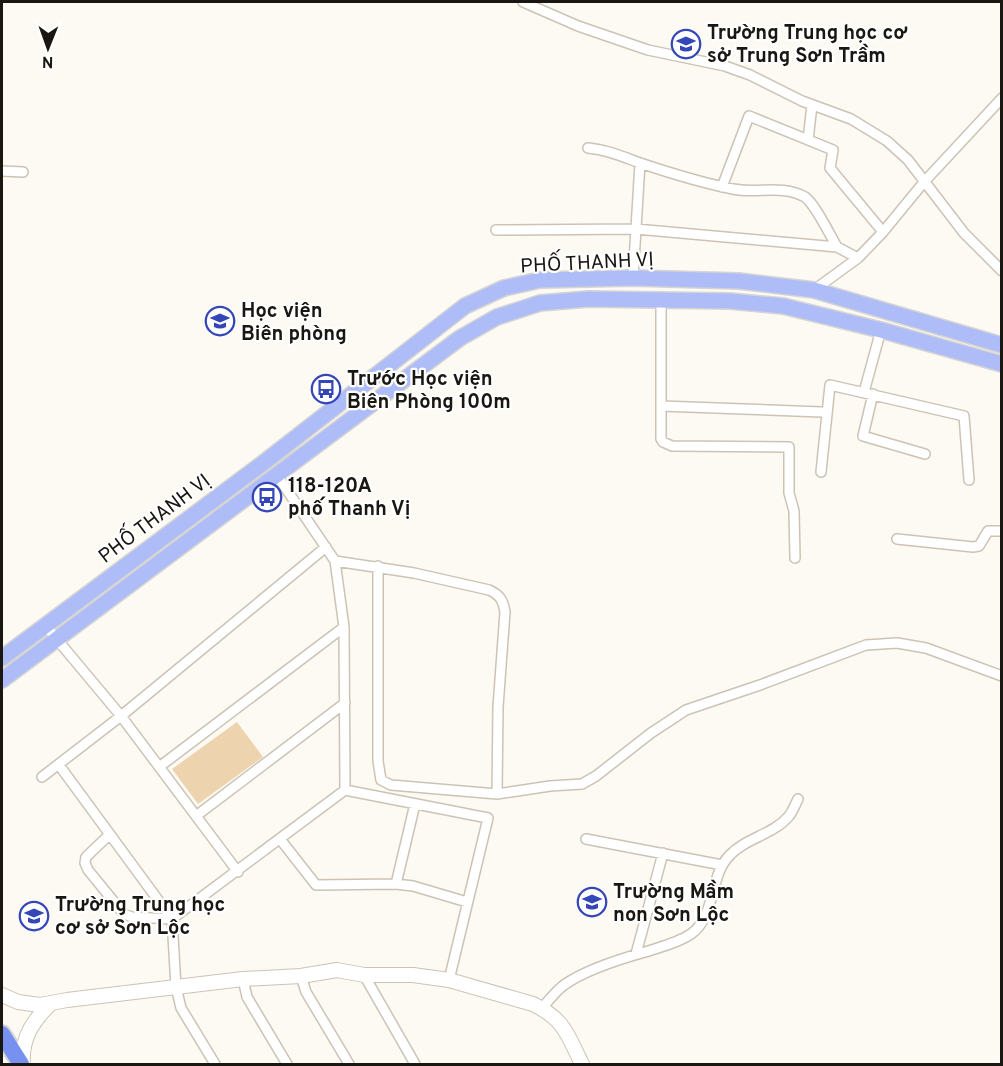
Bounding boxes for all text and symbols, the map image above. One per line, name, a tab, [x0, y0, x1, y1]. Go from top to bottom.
north arrow	[18, 18, 78, 78]
place label: Trường Trung học cơ sở Trung Sơn Trầm	[707, 21, 908, 70]
school or university icon: Trường Trung học cơ sở Trung Sơn Trầm	[670, 28, 702, 60]
text: N	[42, 51, 54, 71]
street label: PHỐ THANH VỊ	[519, 243, 655, 280]
place label: Học viện Biên phòng	[241, 299, 347, 348]
school or university icon: Học viện Biên phòng	[204, 305, 236, 337]
place label: Trước Học viện Biên Phòng 100m	[347, 367, 511, 416]
bus stop icon: Trước Học viện Biên Phòng 100m	[310, 373, 342, 405]
street label: PHỐ THANH VỊ	[91, 465, 216, 570]
place label: 118-120A phố Thanh Vị	[288, 474, 410, 523]
bus stop icon: 118-120A phố Thanh Vị	[251, 481, 283, 513]
place label: Trường Mầm non Sơn Lộc	[613, 879, 734, 929]
school or university icon: Trường Mầm non Sơn Lộc	[576, 886, 608, 918]
place label: Trường Trung học cơ sở Sơn Lộc	[55, 893, 225, 942]
school or university icon: Trường Trung học cơ sở Sơn Lộc	[18, 900, 50, 932]

